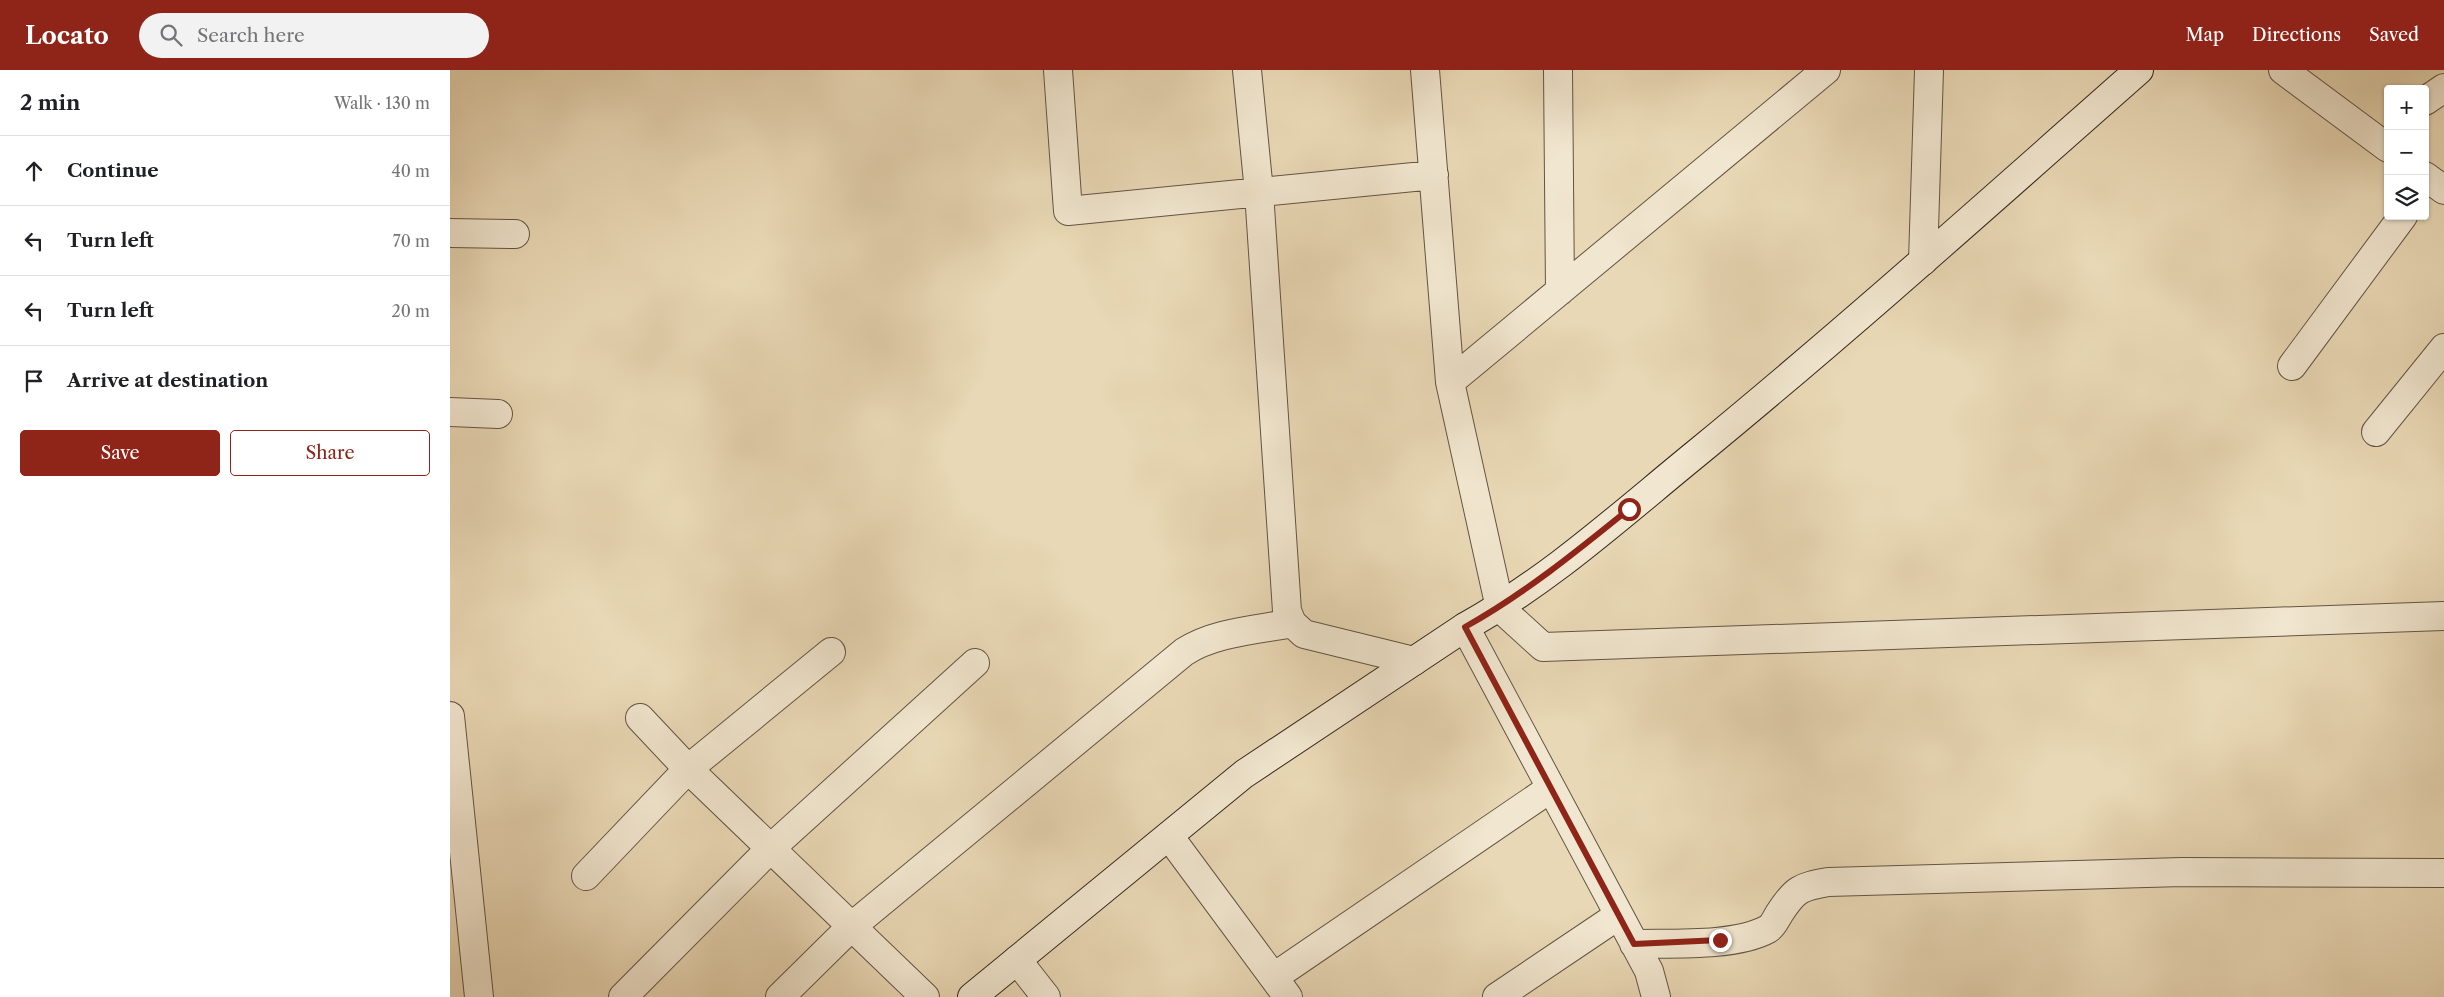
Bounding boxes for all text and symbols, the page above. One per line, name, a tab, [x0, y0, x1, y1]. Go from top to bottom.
search box	[139, 13, 489, 58]
text: Locato	[25, 21, 109, 50]
icon: search	[157, 21, 185, 49]
text: Search here	[197, 24, 305, 47]
text: Map	[2185, 24, 2224, 46]
text: Directions	[2252, 24, 2341, 46]
text: Saved	[2369, 24, 2419, 46]
map controls	[2384, 85, 2429, 220]
button: +	[2384, 85, 2429, 130]
text: 2 min	[20, 90, 80, 115]
text: Walk · 130 m	[334, 93, 430, 113]
button: −	[2384, 130, 2429, 175]
icon: ahead	[20, 157, 48, 185]
text: Continue	[67, 159, 159, 182]
text: 40 m	[391, 161, 430, 181]
button: layers	[2384, 175, 2429, 220]
icon: left	[20, 227, 48, 255]
text: Turn left	[67, 229, 154, 252]
text: 70 m	[393, 231, 430, 251]
icon: left	[20, 297, 48, 325]
text: Turn left	[67, 299, 154, 322]
text: 20 m	[391, 301, 430, 321]
icon: arrive	[20, 367, 48, 395]
text: Arrive at destination	[67, 369, 268, 392]
button: Save	[20, 430, 220, 476]
button: Share	[230, 430, 430, 476]
route start	[1618, 498, 1641, 521]
route end	[1709, 929, 1732, 952]

